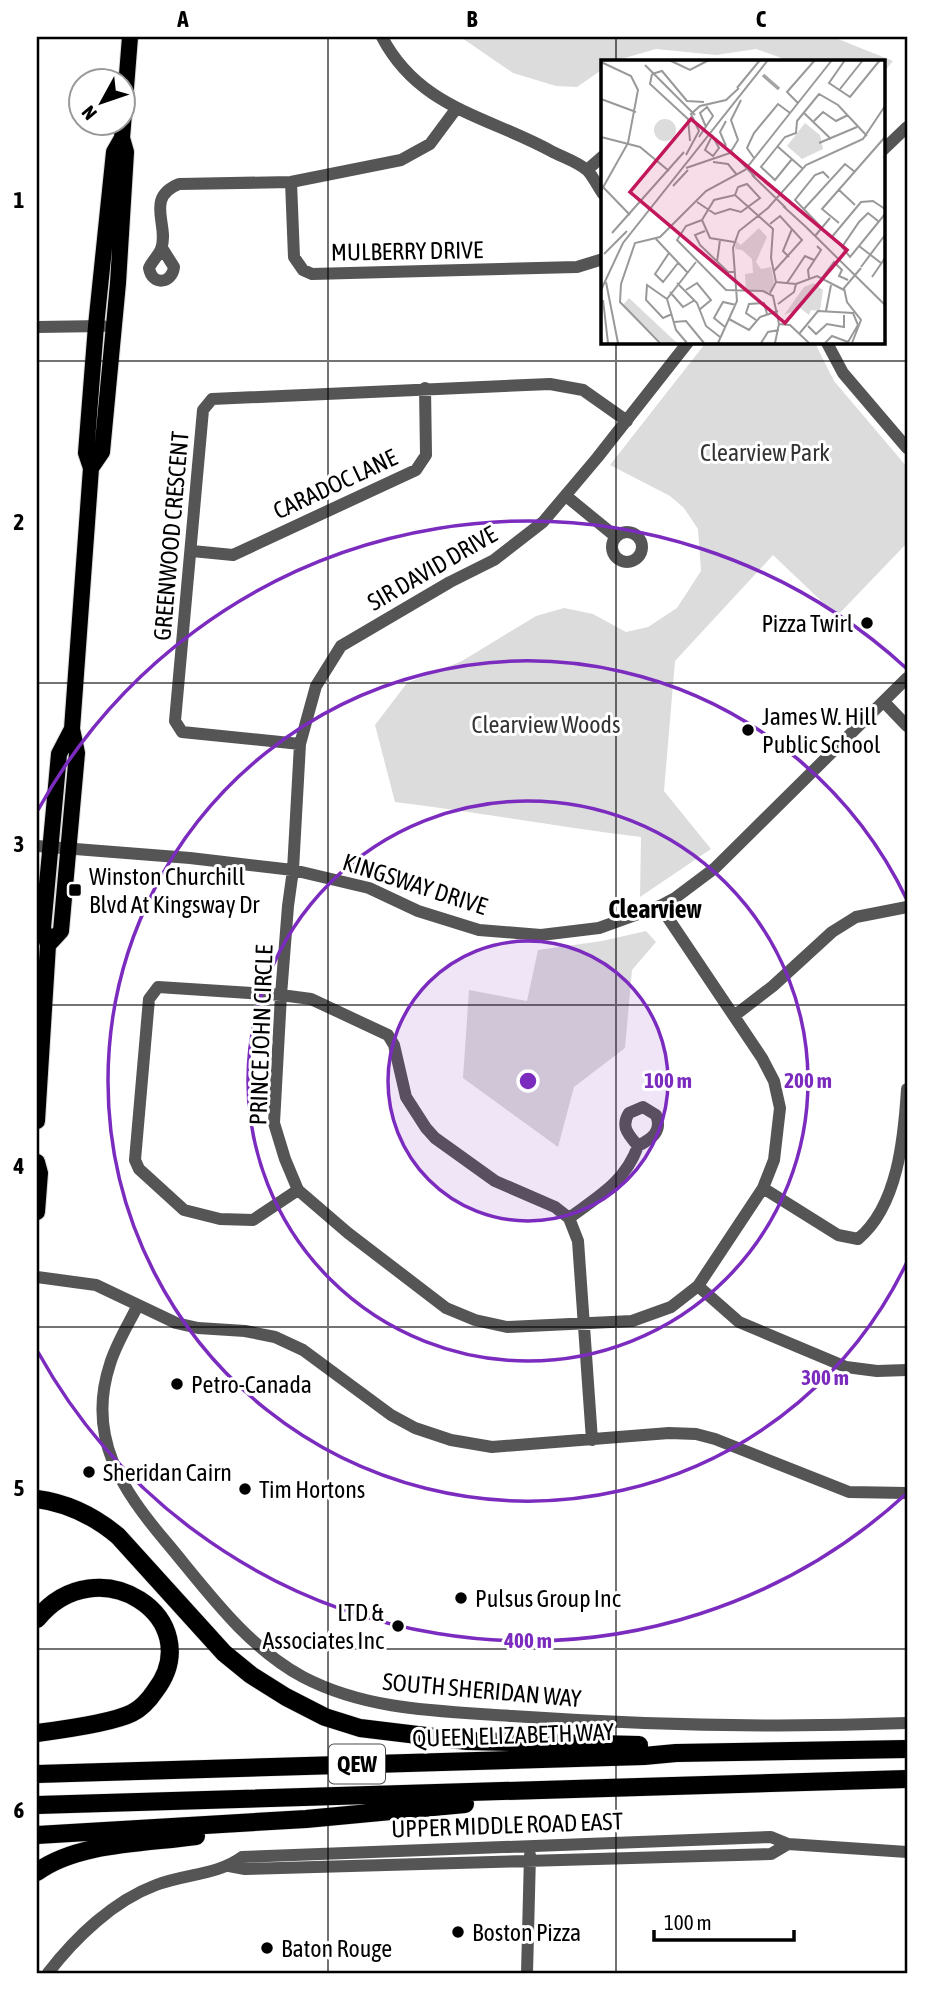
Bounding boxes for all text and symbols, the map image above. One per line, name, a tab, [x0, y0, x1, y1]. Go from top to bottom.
text: A	[176, 6, 189, 32]
text: B	[467, 6, 478, 32]
text: C	[756, 6, 767, 32]
inset map	[601, 60, 884, 343]
north arrow	[66, 66, 136, 136]
text: N	[77, 102, 101, 124]
text: 1	[14, 187, 25, 213]
street label: MULBERRY DRIVE	[331, 236, 483, 266]
street label: GREENWOOD CRESCENT	[148, 430, 194, 642]
park label: Clearview Park	[700, 439, 830, 466]
street label: CARADOC LANE	[269, 444, 401, 524]
text: 2	[14, 509, 24, 535]
street label: SIR DAVID DRIVE	[363, 520, 501, 616]
place label: Pizza Twirl	[762, 610, 854, 637]
marker: Pizza Twirl	[859, 615, 875, 631]
place label: James W. Hill Public School	[762, 703, 881, 758]
park label: Clearview Woods	[472, 711, 620, 738]
marker: James W. Hill Public School	[740, 722, 756, 738]
text: 3	[14, 831, 24, 857]
street label: KINGSWAY DRIVE	[340, 848, 490, 920]
place label: Winston Churchill Blvd At Kingsway Dr	[89, 863, 260, 918]
marker: Winston Churchill Blvd At Kingsway Dr	[67, 882, 83, 898]
district label: Clearview	[608, 894, 702, 924]
street label: PRINCE JOHN CIRCLE	[244, 944, 278, 1126]
text: 100 m	[644, 1068, 692, 1092]
text: 200 m	[784, 1068, 832, 1092]
centre of rings	[516, 1069, 540, 1093]
text: 4	[13, 1153, 25, 1179]
text: 300 m	[801, 1365, 849, 1389]
place label: Petro-Canada	[191, 1371, 312, 1398]
marker: Petro-Canada	[169, 1376, 185, 1392]
place label: Sheridan Cairn	[103, 1459, 232, 1486]
marker: Sheridan Cairn	[81, 1464, 97, 1480]
text: 5	[14, 1475, 25, 1501]
place label: Tim Hortons	[259, 1476, 365, 1503]
marker: Tim Hortons	[237, 1481, 253, 1497]
place label: Pulsus Group Inc	[475, 1585, 621, 1612]
marker: Pulsus Group Inc	[453, 1590, 469, 1606]
place label: LTD & Associates Inc	[262, 1599, 385, 1654]
marker: LTD & Associates Inc	[390, 1618, 406, 1634]
text: 400 m	[503, 1628, 552, 1652]
street label: SOUTH SHERIDAN WAY	[382, 1668, 583, 1712]
street label: QUEEN ELIZABETH WAY	[412, 1718, 615, 1752]
road number: QEW	[329, 1744, 385, 1784]
text: 6	[14, 1797, 25, 1823]
street label: UPPER MIDDLE ROAD EAST	[391, 1807, 624, 1843]
scale bar	[654, 1898, 794, 1942]
text: 100 m	[664, 1910, 712, 1934]
place label: Boston Pizza	[472, 1919, 581, 1946]
marker: Boston Pizza	[450, 1924, 466, 1940]
place label: Baton Rouge	[281, 1935, 392, 1962]
marker: Baton Rouge	[259, 1940, 275, 1956]

